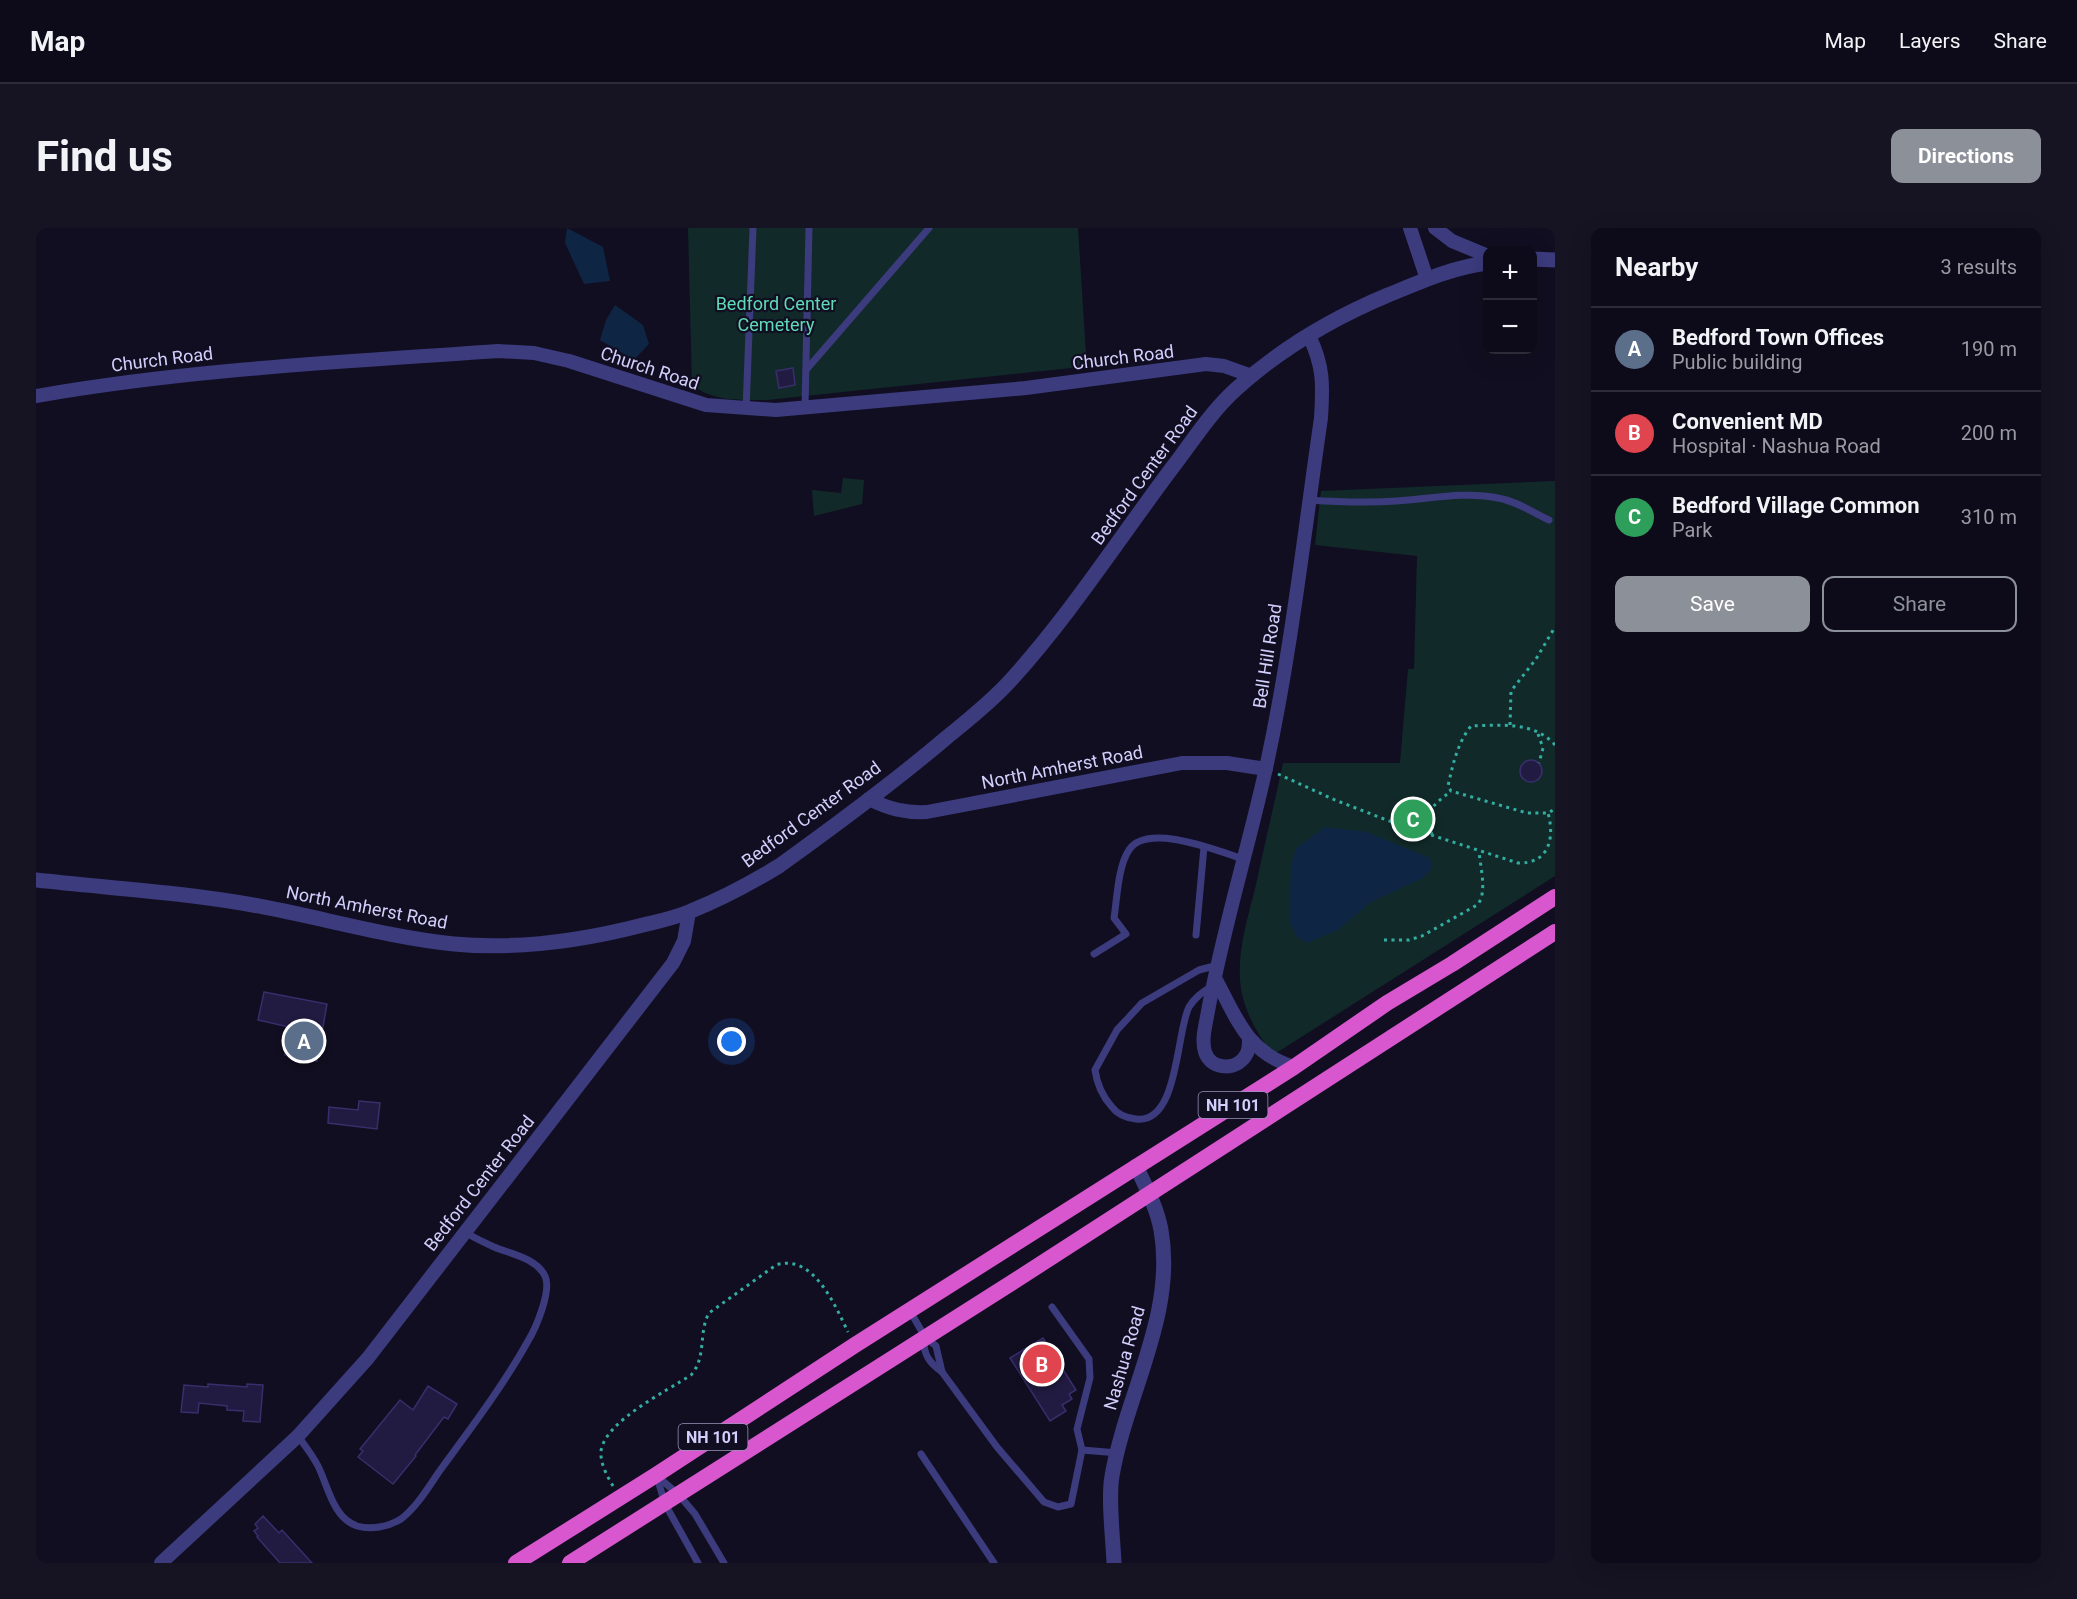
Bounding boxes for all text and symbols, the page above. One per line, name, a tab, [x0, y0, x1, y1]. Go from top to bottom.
text: Map	[30, 25, 85, 58]
text: Map	[1824, 29, 1866, 53]
text: Layers	[1899, 29, 1960, 53]
text: Share	[1993, 29, 2047, 53]
button: Directions	[1891, 129, 2041, 183]
text: Find us	[36, 132, 173, 181]
map controls	[1483, 246, 1537, 354]
button: +	[1483, 246, 1537, 300]
text: Nearby	[1615, 252, 1698, 282]
text: 3 results	[1941, 255, 2017, 279]
park label: Bedford Center Cemetery	[716, 293, 836, 335]
button: −	[1483, 300, 1537, 354]
text: Bedford Town Offices	[1672, 325, 1884, 350]
text: A	[1628, 337, 1641, 361]
text: 190 m	[1961, 337, 2017, 361]
street label: Church Road	[1071, 340, 1175, 374]
street label: Church Road	[110, 342, 214, 376]
street label: Church Road	[598, 342, 702, 394]
text: Public building	[1672, 350, 1802, 374]
street label: Bedford Center Road	[1087, 401, 1201, 549]
text: Convenient MD	[1672, 409, 1823, 434]
text: B	[1628, 421, 1641, 445]
text: 200 m	[1961, 421, 2017, 445]
text: Hospital · Nashua Road	[1672, 434, 1881, 458]
text: Bedford Village Common	[1672, 493, 1920, 518]
text: C	[1628, 505, 1641, 529]
text: 310 m	[1961, 505, 2017, 529]
text: Park	[1672, 518, 1712, 542]
button: Save	[1615, 576, 1810, 632]
button: Share	[1822, 576, 2017, 632]
street label: Bell Hill Road	[1248, 602, 1286, 710]
street label: North Amherst Road	[980, 741, 1144, 793]
street label: Bedford Center Road	[737, 757, 885, 871]
pin: C	[1394, 796, 1432, 842]
street label: North Amherst Road	[285, 881, 449, 933]
pin: A	[284, 1018, 324, 1064]
your location	[717, 1027, 746, 1056]
road number: NH 101	[1198, 1092, 1268, 1118]
street label: Bedford Center Road	[419, 1111, 539, 1255]
street label: Nashua Road	[1099, 1304, 1149, 1412]
pin: B	[1022, 1342, 1062, 1386]
road number: NH 101	[678, 1424, 748, 1450]

